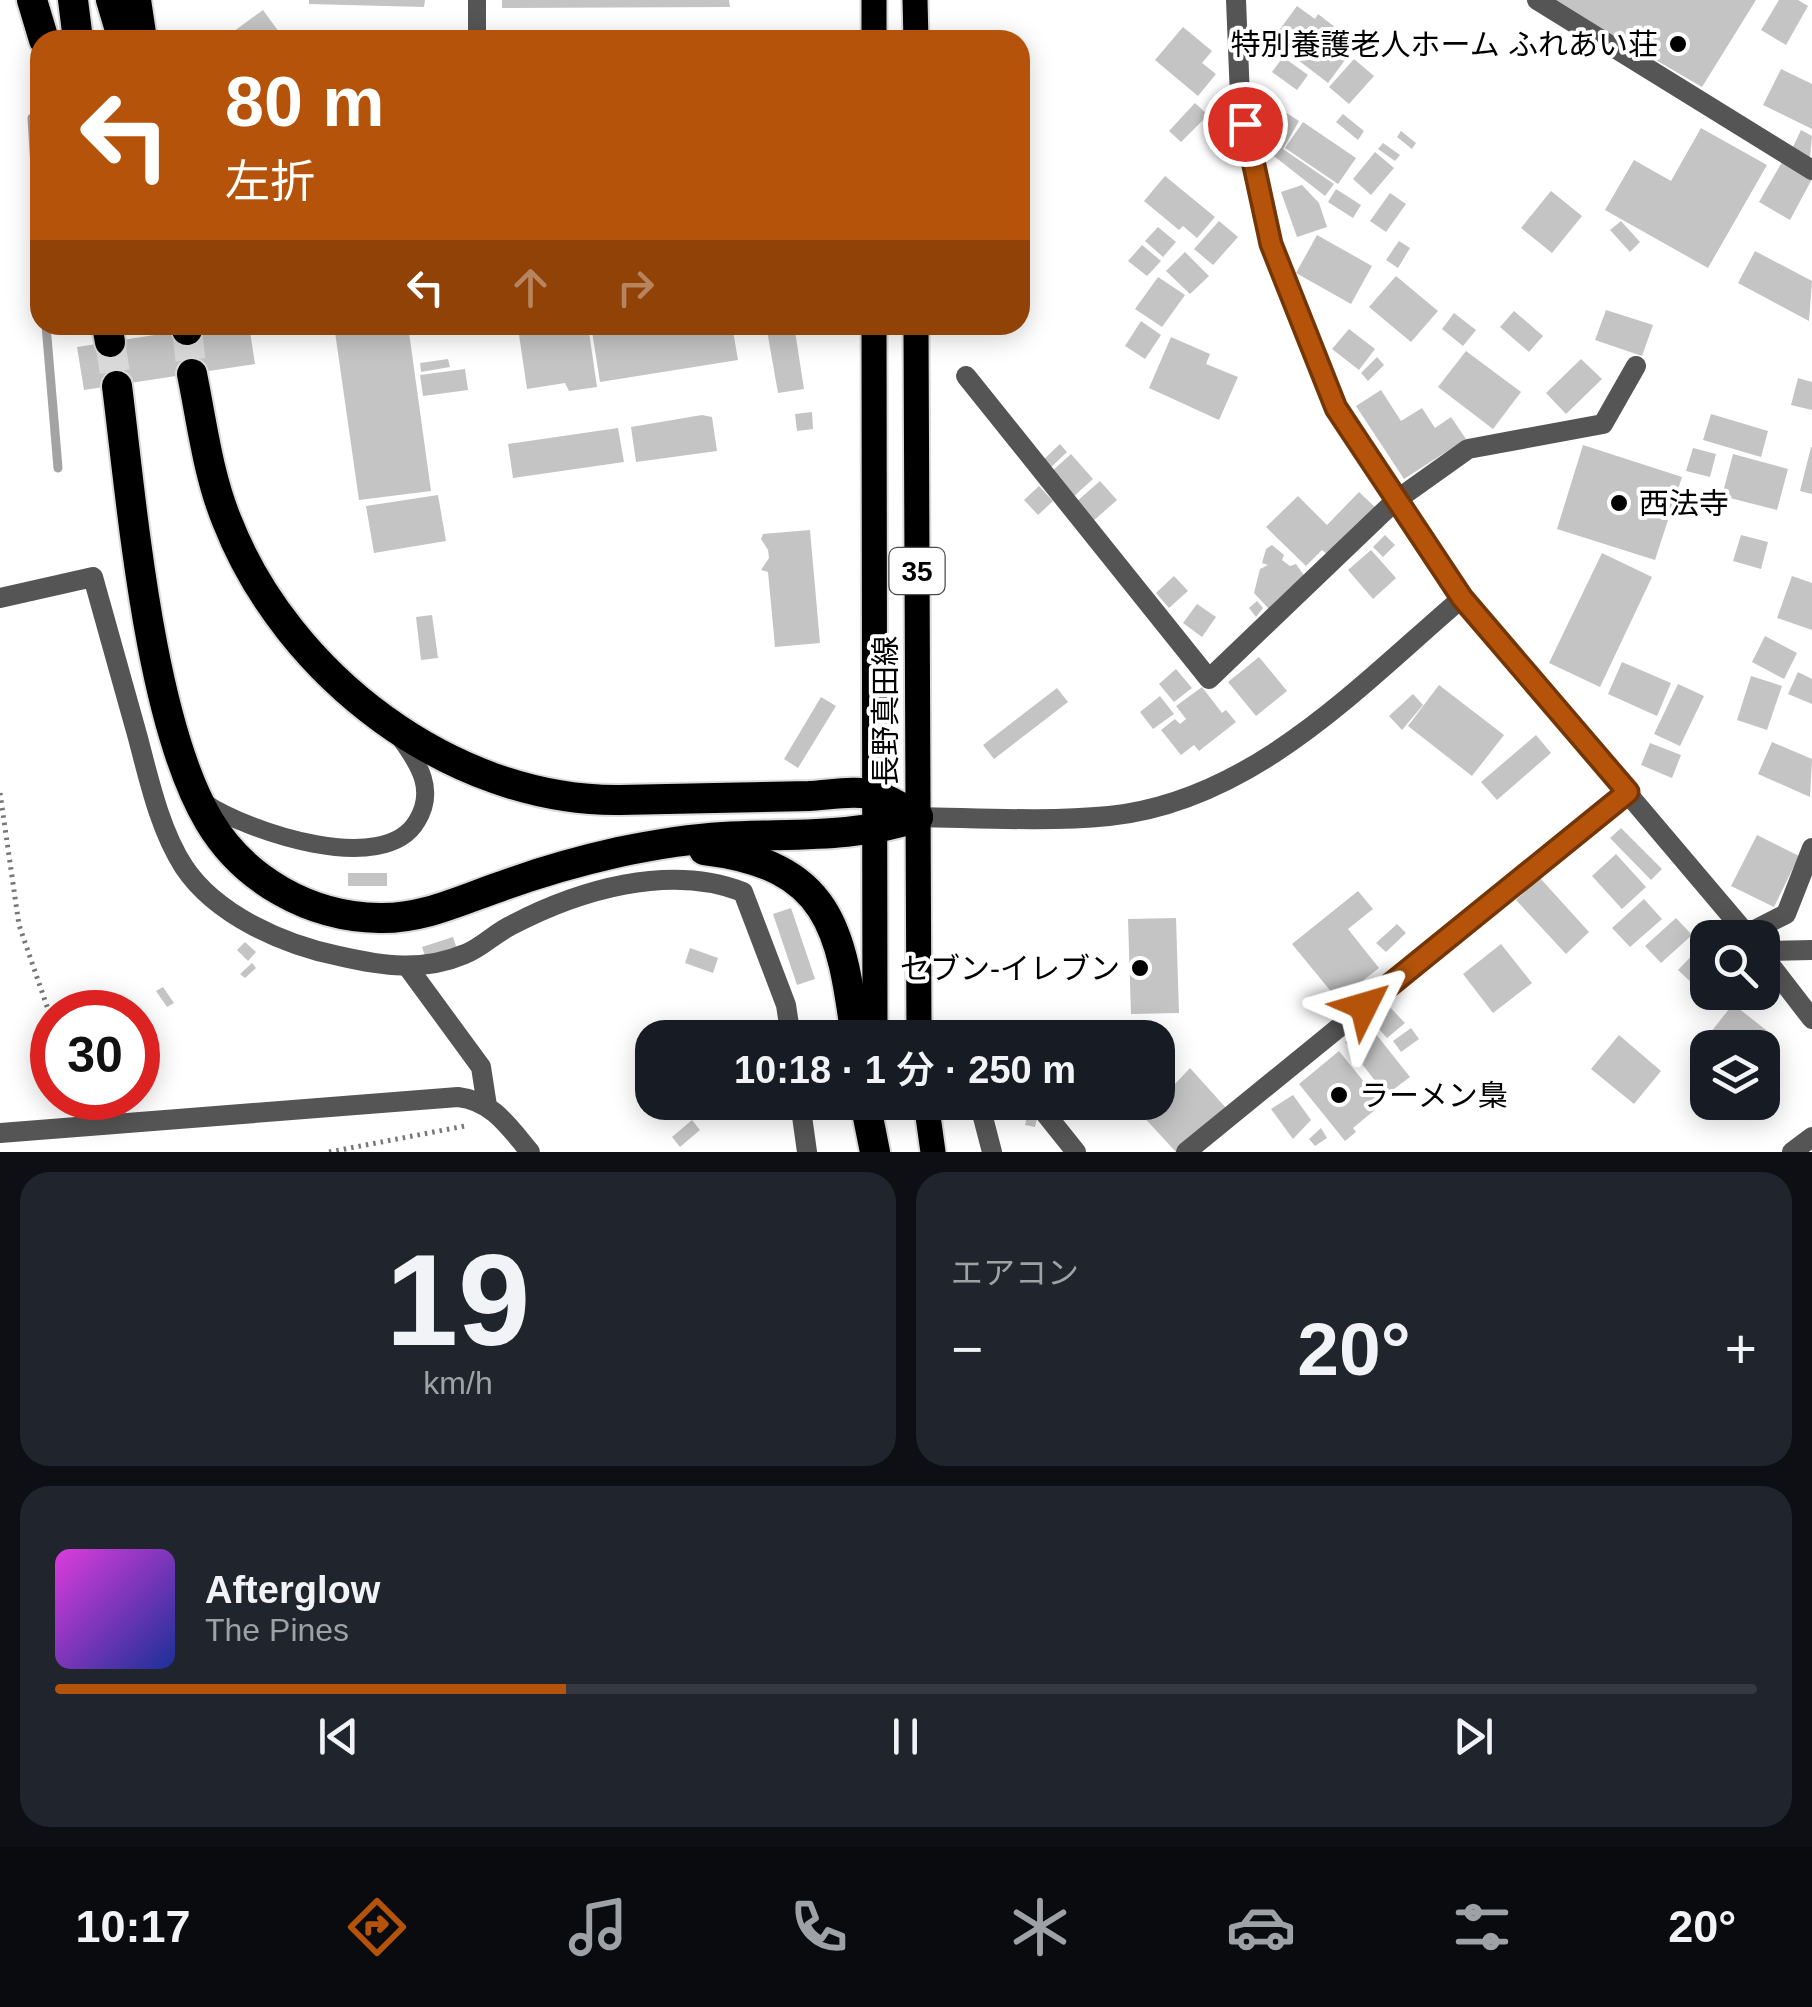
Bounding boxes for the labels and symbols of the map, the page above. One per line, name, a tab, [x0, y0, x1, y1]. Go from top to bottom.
place label: 特別養護老人ホーム ふれあい荘	[1231, 28, 1658, 61]
marker: 特別養護老人ホーム ふれあい荘	[1667, 33, 1689, 55]
pin	[1203, 82, 1288, 167]
place label: 西法寺	[1639, 487, 1729, 520]
marker: 西法寺	[1608, 492, 1630, 514]
road number: 35	[890, 548, 944, 594]
street label: 長野真田線	[869, 636, 902, 786]
place label: セブン-イレブン	[900, 952, 1120, 985]
position arrow	[1312, 954, 1416, 1058]
marker: セブン-イレブン	[1129, 957, 1151, 979]
speed limit sign: 30	[30, 990, 160, 1120]
place label: ラーメン梟	[1359, 1079, 1508, 1112]
marker: ラーメン梟	[1328, 1084, 1350, 1106]

